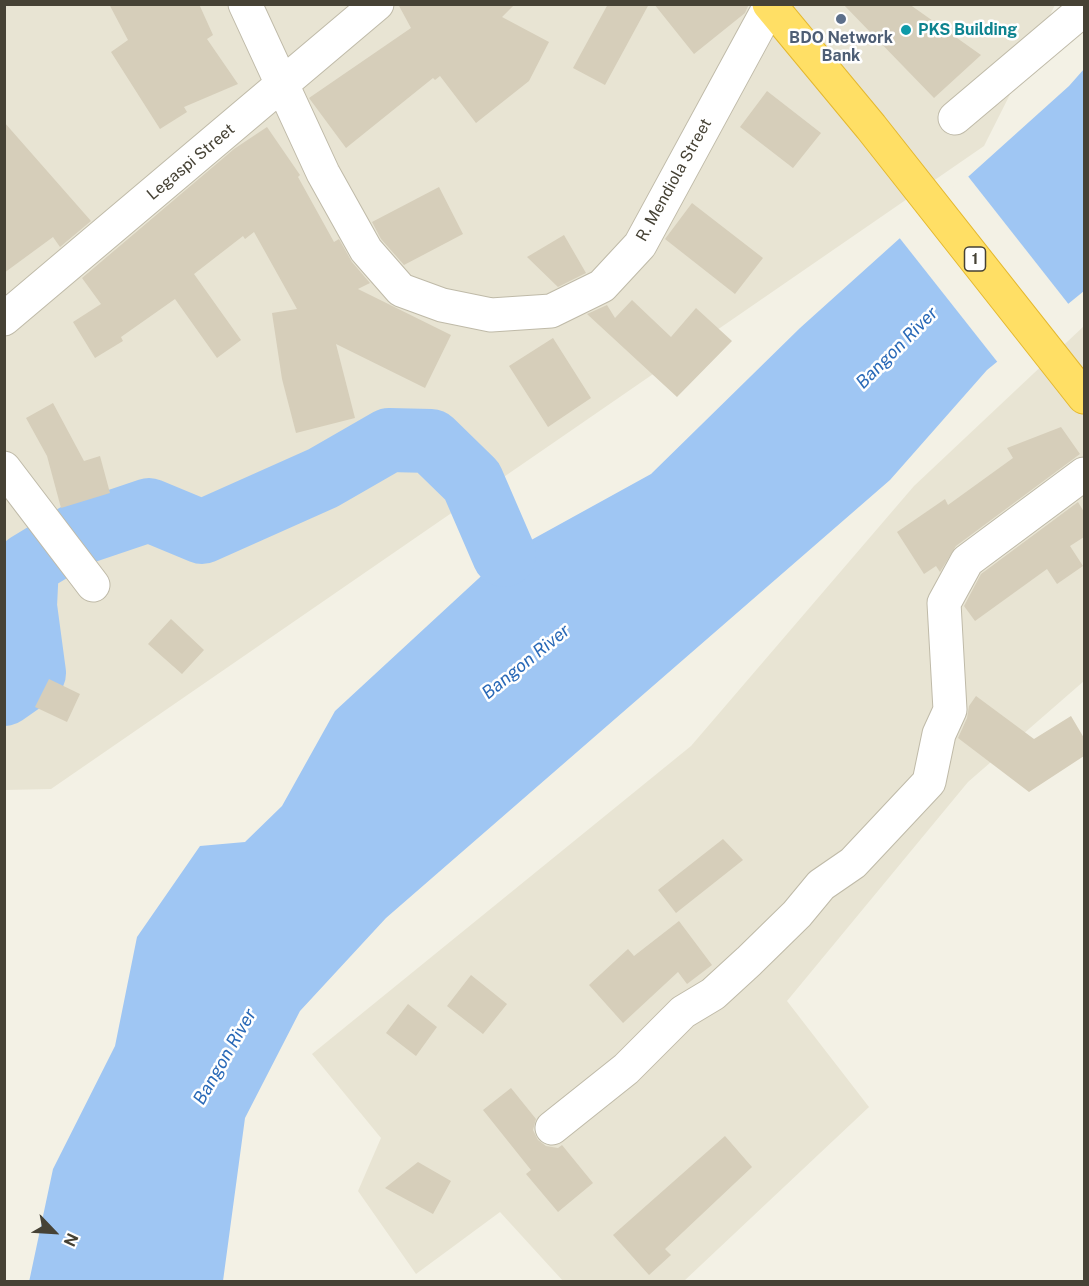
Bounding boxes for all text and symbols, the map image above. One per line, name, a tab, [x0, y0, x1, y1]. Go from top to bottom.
marker: BDO Network Bank	[834, 12, 848, 26]
place label: PKS Building	[918, 20, 1017, 40]
marker: PKS Building	[899, 23, 913, 37]
place label: BDO Network Bank	[789, 28, 893, 66]
street label: R. Mendiola Street	[632, 115, 716, 245]
street label: Legaspi Street	[143, 120, 239, 204]
road number: 1	[964, 247, 986, 271]
water label: Bangon River	[852, 303, 942, 393]
water label: Bangon River	[478, 620, 574, 704]
water label: Bangon River	[189, 1005, 261, 1109]
north arrow	[24, 1202, 84, 1262]
text: N	[60, 1230, 82, 1249]

